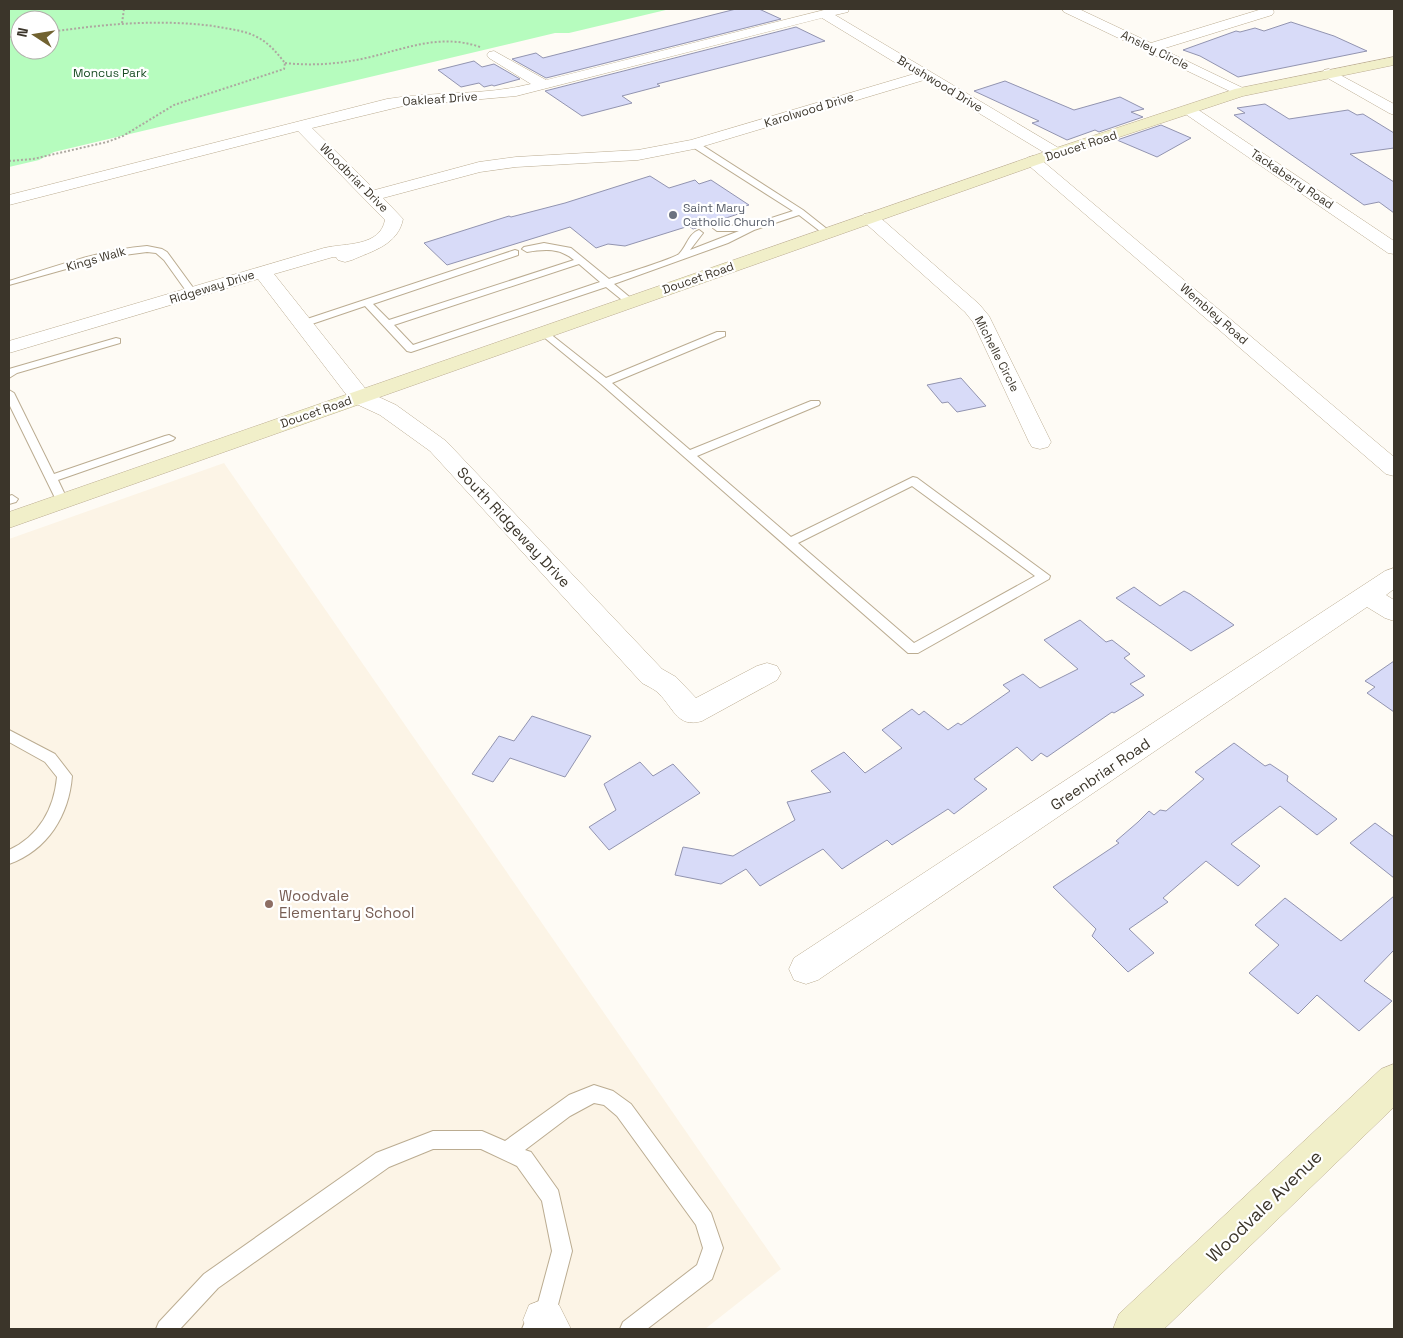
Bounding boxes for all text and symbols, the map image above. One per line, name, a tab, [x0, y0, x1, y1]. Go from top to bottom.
north arrow	[10, 10, 60, 60]
text: N	[13, 26, 32, 39]
street label: Ansley Circle	[1118, 27, 1192, 73]
street label: Brushwood Drive	[894, 52, 986, 116]
park label: Moncus Park	[73, 65, 148, 81]
street label: Oakleaf Drive	[402, 88, 478, 110]
street label: Karolwood Drive	[762, 89, 856, 131]
street label: Doucet Road	[1043, 127, 1119, 165]
street label: Woodbriar Drive	[316, 140, 392, 216]
street label: Tackaberry Road	[1247, 145, 1337, 213]
place label: Saint Mary Catholic Church	[683, 200, 775, 230]
marker: Saint Mary Catholic Church	[667, 209, 679, 221]
street label: Kings Walk	[64, 243, 128, 275]
street label: Doucet Road	[660, 258, 736, 298]
street label: Ridgeway Drive	[167, 266, 257, 308]
street label: Wembley Road	[1177, 280, 1251, 348]
street label: Michelle Circle	[971, 313, 1023, 395]
street label: Doucet Road	[278, 392, 354, 432]
street label: South Ridgeway Drive	[453, 463, 575, 591]
street label: Greenbriar Road	[1047, 734, 1153, 814]
place label: Woodvale Elementary School	[279, 886, 415, 922]
marker: Woodvale Elementary School	[263, 898, 275, 910]
street label: Woodvale Avenue	[1201, 1145, 1327, 1267]

